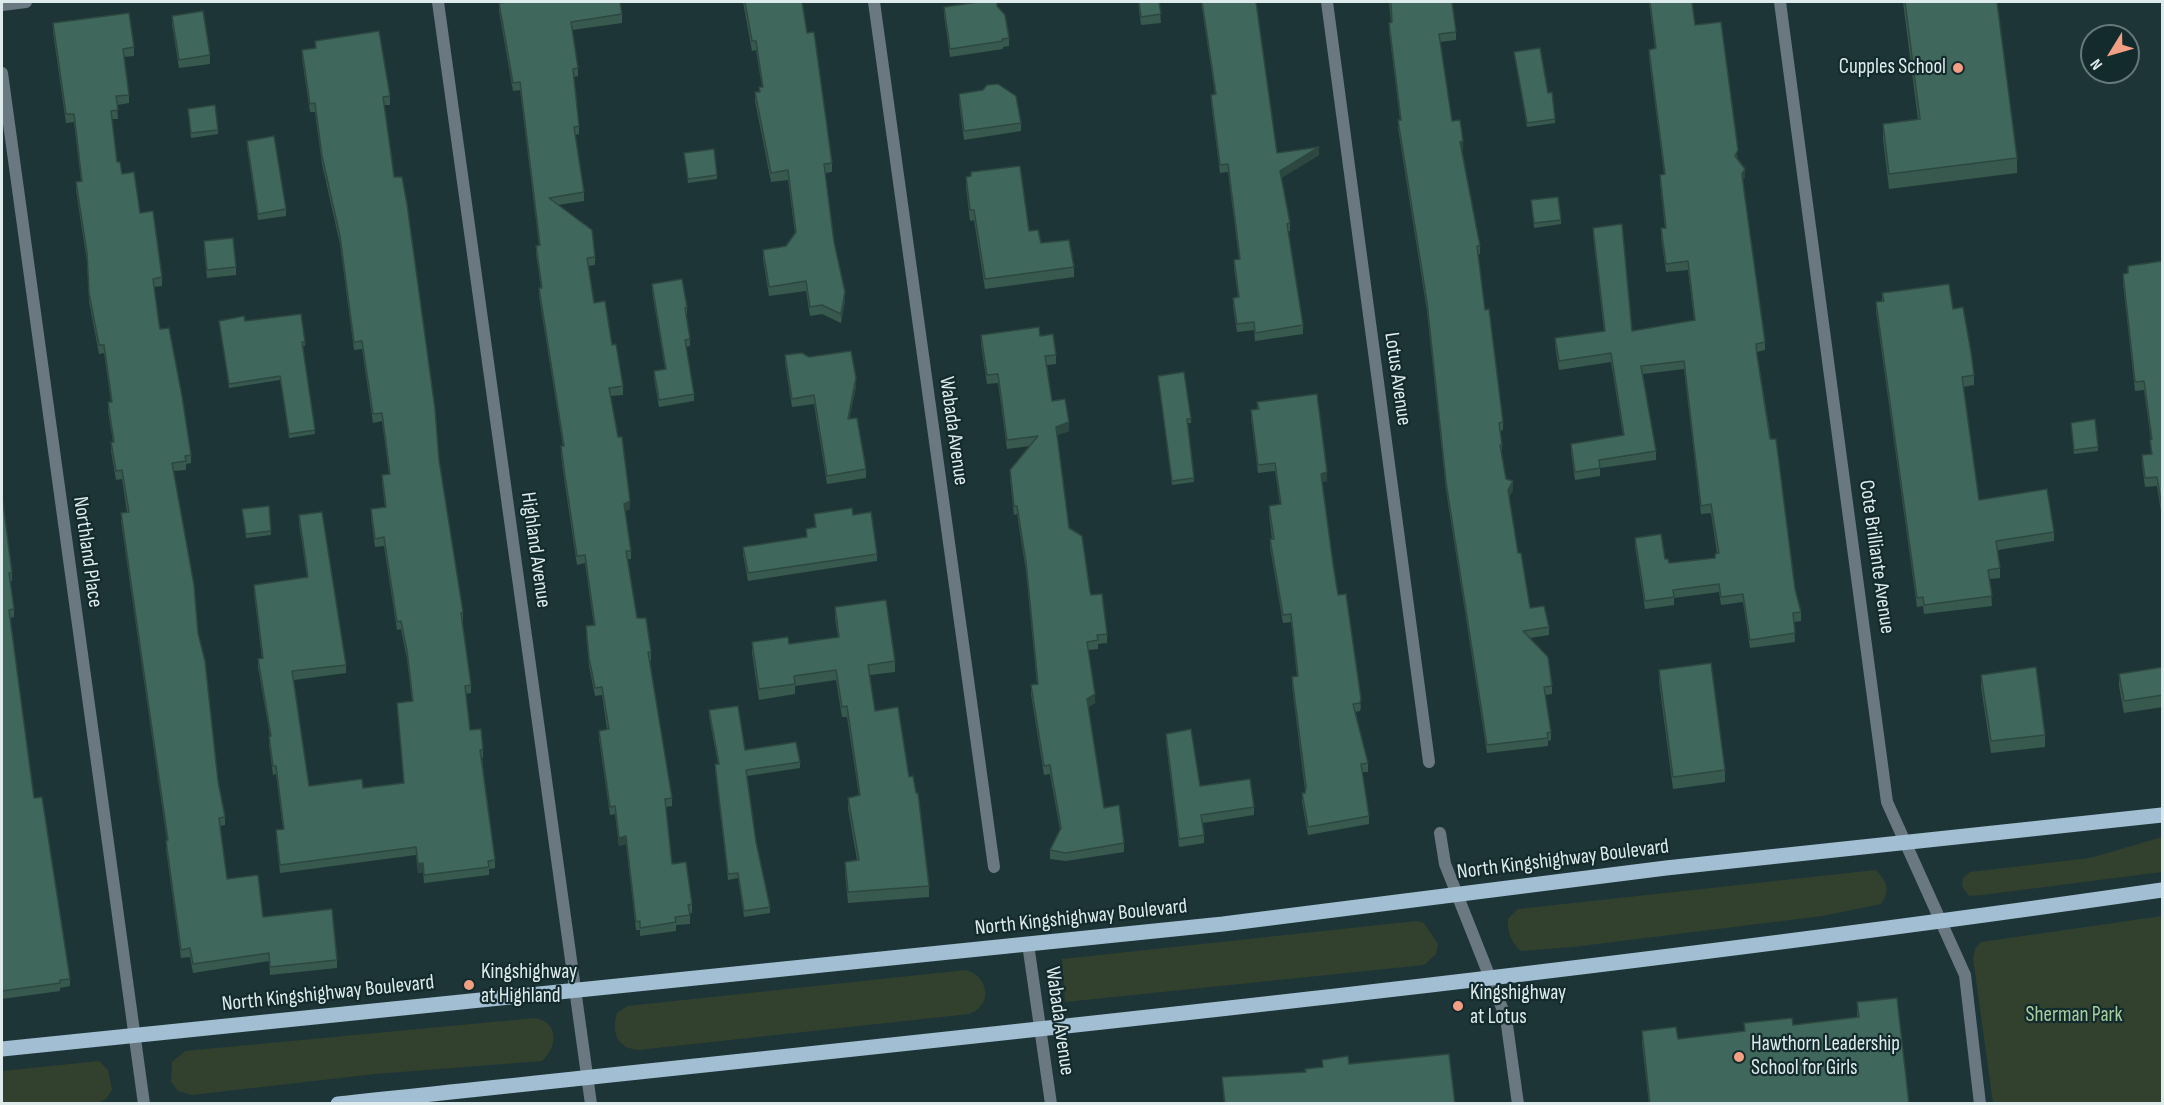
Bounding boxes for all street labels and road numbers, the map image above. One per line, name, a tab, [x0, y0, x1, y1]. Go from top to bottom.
street label: Lotus Avenue	[1378, 331, 1416, 427]
street label: Wabada Avenue	[933, 375, 973, 487]
street label: Cote Brilliante Avenue	[1853, 479, 1899, 635]
street label: Highland Avenue	[514, 491, 556, 609]
street label: Northland Place	[67, 495, 107, 609]
street label: North Kingshighway Boulevard	[1456, 834, 1670, 886]
street label: North Kingshighway Boulevard	[974, 894, 1188, 942]
street label: Wabada Avenue	[1039, 965, 1079, 1077]
street label: North Kingshighway Boulevard	[221, 970, 435, 1018]

